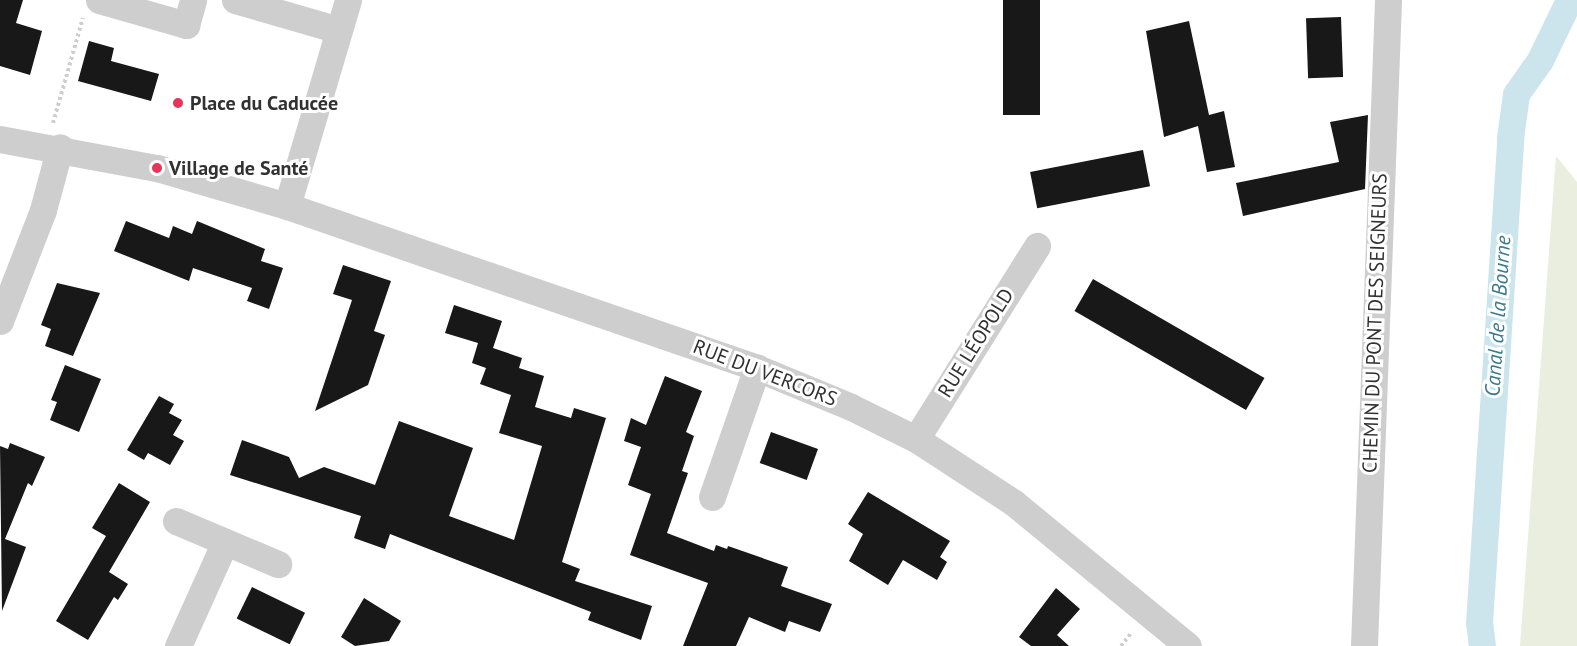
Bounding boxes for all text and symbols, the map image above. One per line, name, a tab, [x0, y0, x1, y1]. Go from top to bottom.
place label: Place du Caducée	[190, 91, 338, 115]
marker: Place du Caducée	[171, 96, 185, 110]
place label: Village de Santé	[169, 156, 308, 180]
marker: Village de Santé	[150, 161, 164, 175]
street label: CHEMIN DU PONT DES SEIGNEURS	[1358, 172, 1392, 474]
water label: Canal de la Bourne	[1480, 235, 1516, 397]
street label: RUE LÉOPOLD	[933, 284, 1019, 402]
street label: RUE DU VERCORS	[689, 334, 841, 412]

